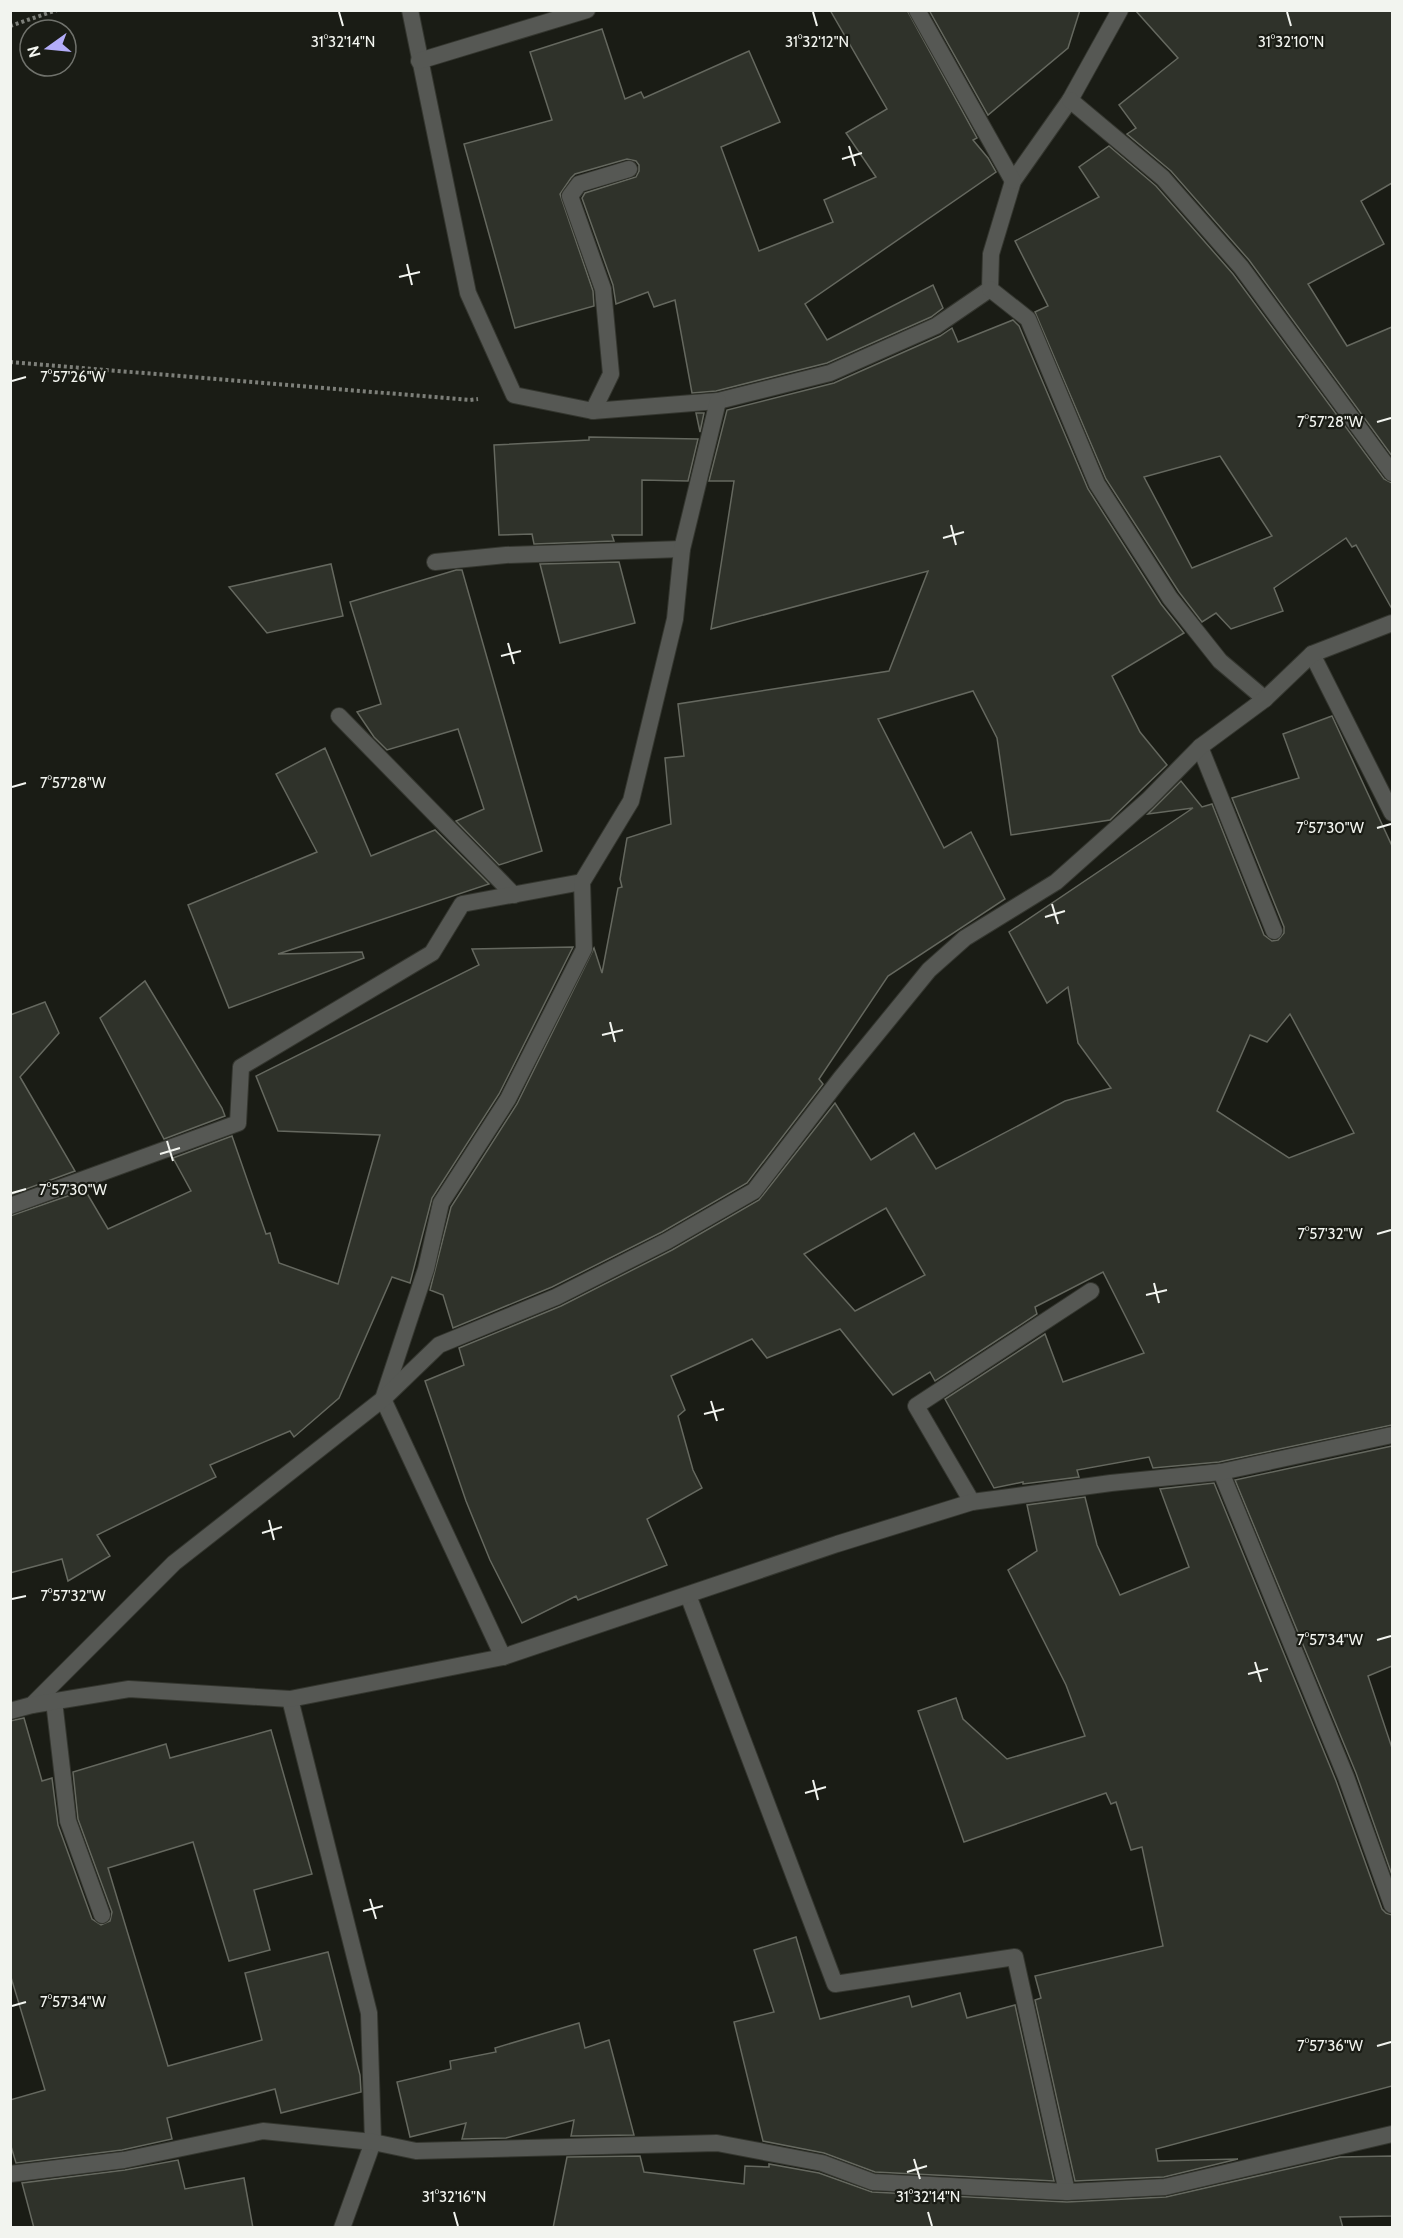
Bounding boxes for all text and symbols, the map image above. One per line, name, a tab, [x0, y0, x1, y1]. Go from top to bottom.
north arrow	[18, 18, 78, 78]
text: 31°32'14"N	[311, 33, 375, 51]
text: 31°32'12"N	[785, 33, 849, 51]
text: 31°32'10"N	[1258, 33, 1324, 51]
text: N	[23, 44, 45, 60]
text: 7°57'26"W	[40, 368, 107, 386]
text: 7°57'28"W	[1297, 413, 1364, 431]
text: 7°57'28"W	[40, 774, 107, 792]
text: 7°57'30"W	[1296, 819, 1365, 837]
text: 7°57'30"W	[39, 1181, 108, 1199]
text: 7°57'32"W	[1297, 1225, 1363, 1243]
text: 7°57'32"W	[40, 1587, 106, 1605]
text: 7°57'34"W	[1297, 1631, 1364, 1649]
text: 7°57'34"W	[40, 1993, 107, 2011]
text: 7°57'36"W	[1297, 2037, 1364, 2055]
text: 31°32'16"N	[422, 2188, 486, 2206]
text: 31°32'14"N	[896, 2188, 960, 2206]

